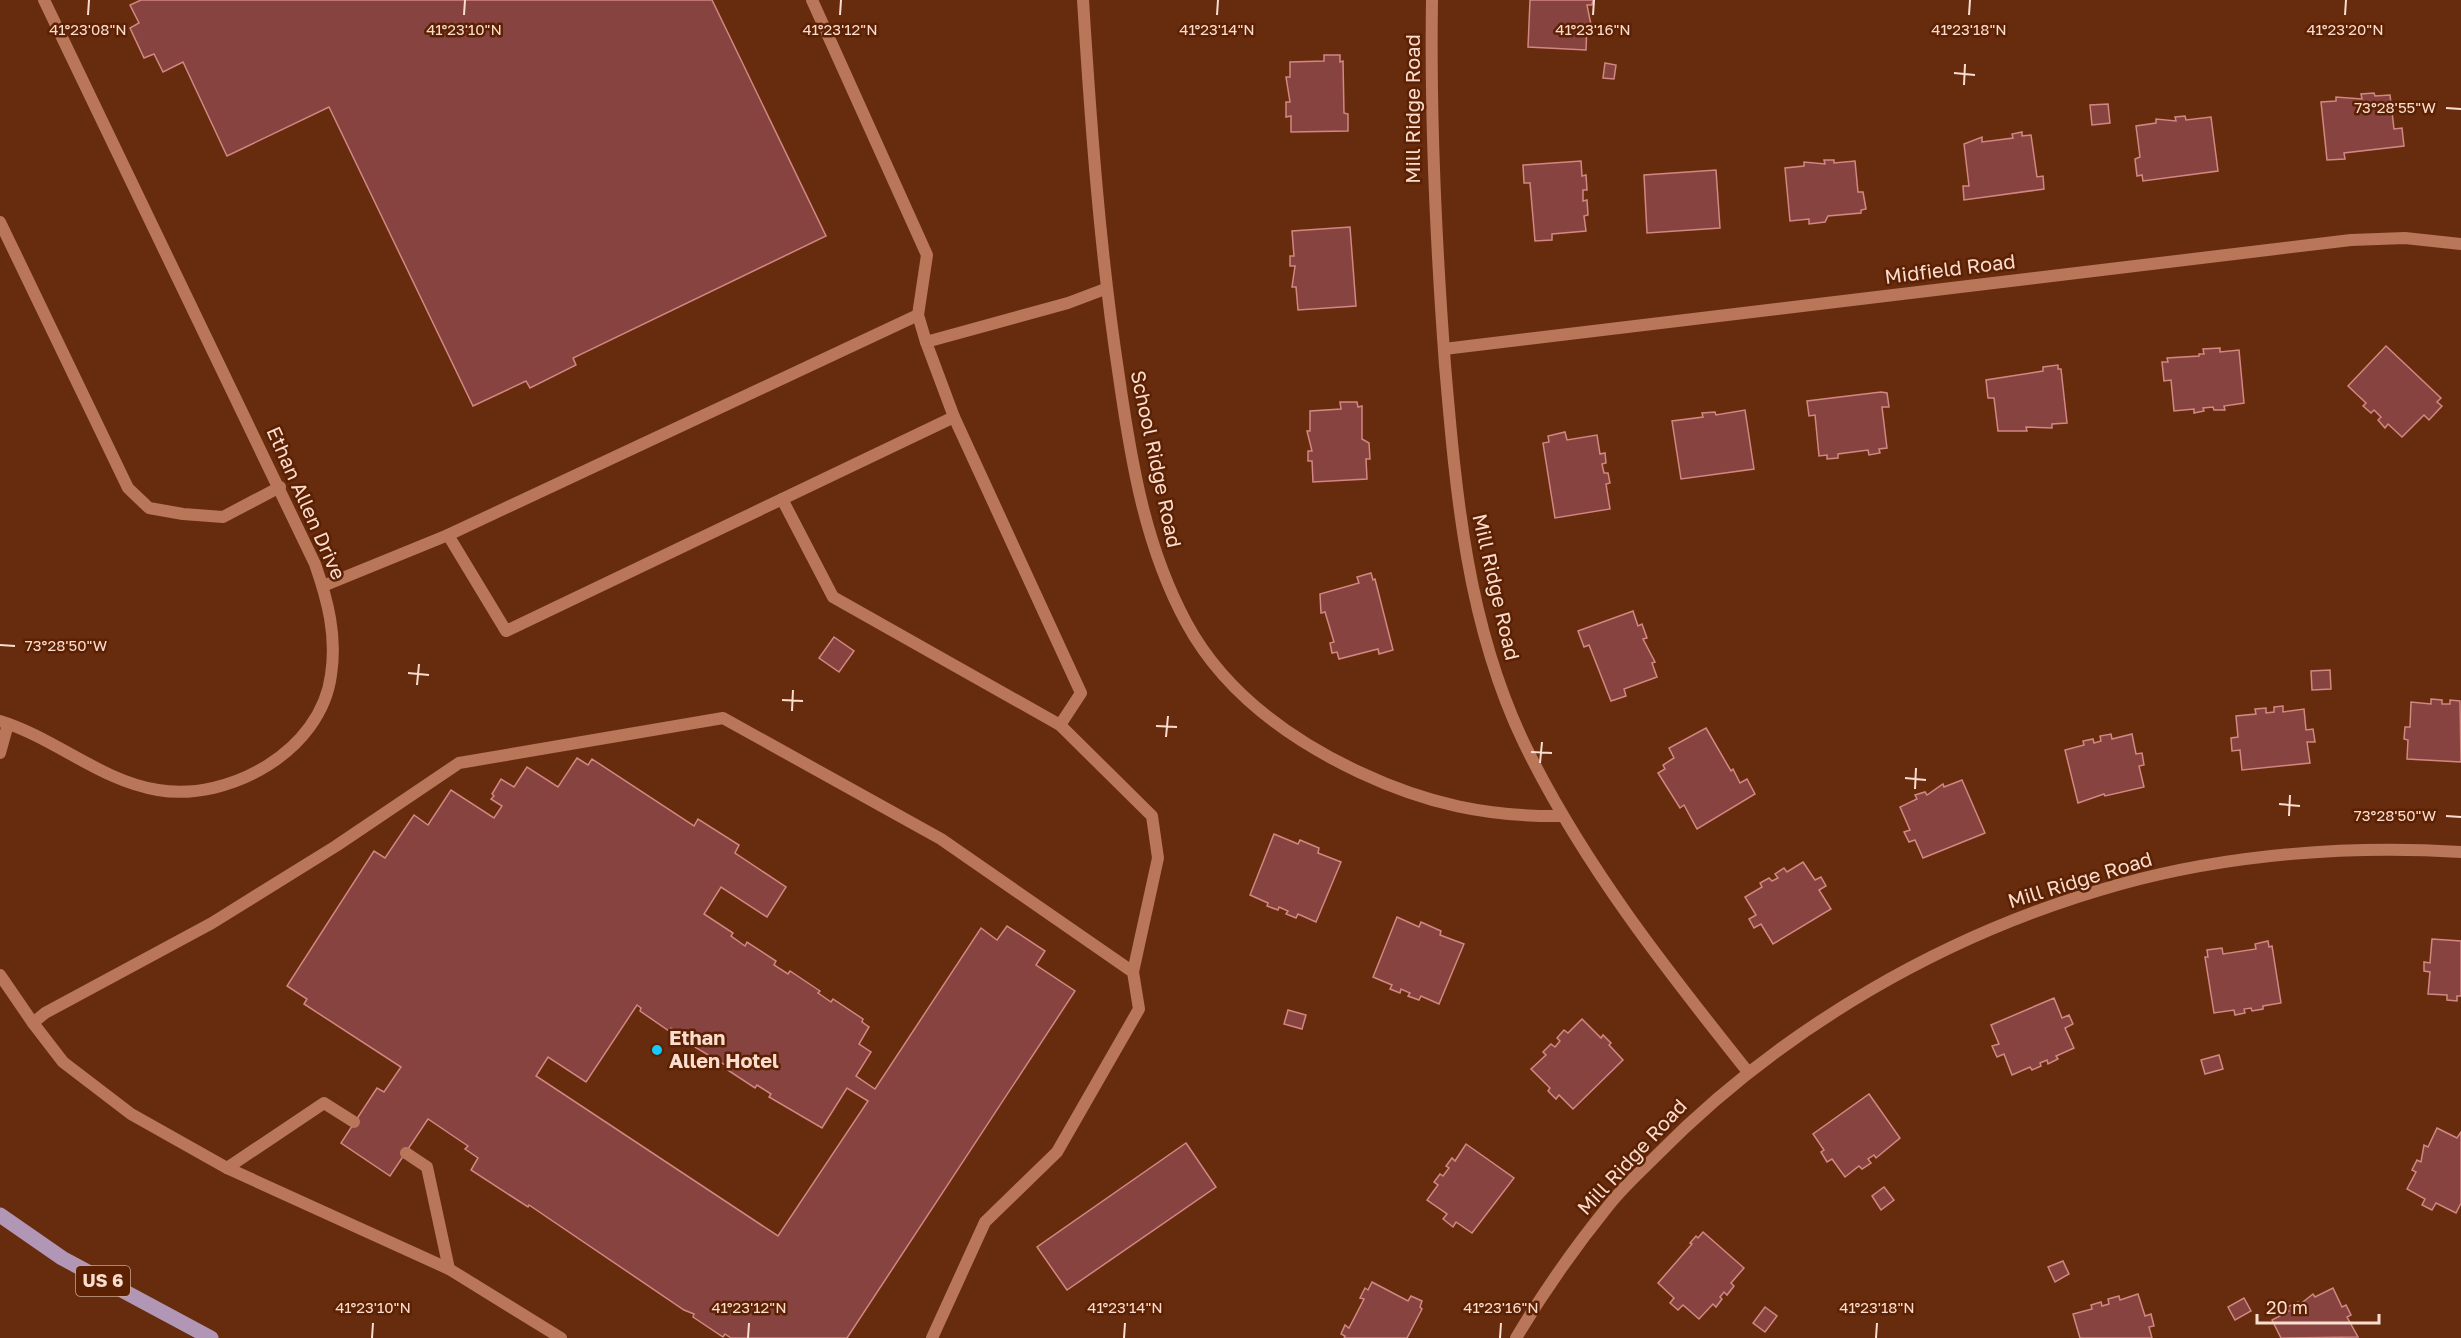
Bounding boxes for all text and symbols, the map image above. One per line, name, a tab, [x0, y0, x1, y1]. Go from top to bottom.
text: 41°23'08"N	[49, 20, 127, 38]
text: 41°23'10"N	[426, 20, 502, 38]
text: 41°23'12"N	[802, 20, 878, 38]
text: 41°23'14"N	[1179, 20, 1255, 38]
text: 41°23'16"N	[1555, 20, 1631, 38]
text: 41°23'18"N	[1931, 20, 2007, 38]
text: 41°23'20"N	[2306, 20, 2384, 38]
street label: Mill Ridge Road	[1400, 34, 1424, 184]
text: 73°28'55"W	[2354, 98, 2436, 116]
street label: Midfield Road	[1883, 248, 2017, 288]
street label: School Ridge Road	[1126, 368, 1187, 550]
street label: Ethan Allen Drive	[262, 422, 351, 583]
street label: Mill Ridge Road	[1468, 511, 1525, 662]
text: 73°28'50"W	[25, 636, 107, 654]
text: 73°28'50"W	[2354, 806, 2436, 824]
street label: Mill Ridge Road	[2005, 846, 2155, 912]
place label: Ethan Allen Hotel	[669, 1025, 779, 1072]
marker: Ethan Allen Hotel	[650, 1043, 664, 1057]
street label: Mill Ridge Road	[1572, 1093, 1691, 1219]
road number: US 6	[76, 1266, 130, 1296]
scale bar	[2257, 1287, 2378, 1325]
text: 20 m	[2266, 1296, 2308, 1318]
text: 41°23'10"N	[335, 1298, 411, 1316]
text: 41°23'12"N	[711, 1298, 787, 1316]
text: 41°23'14"N	[1087, 1298, 1163, 1316]
text: 41°23'16"N	[1463, 1298, 1539, 1316]
text: 41°23'18"N	[1839, 1298, 1915, 1316]

